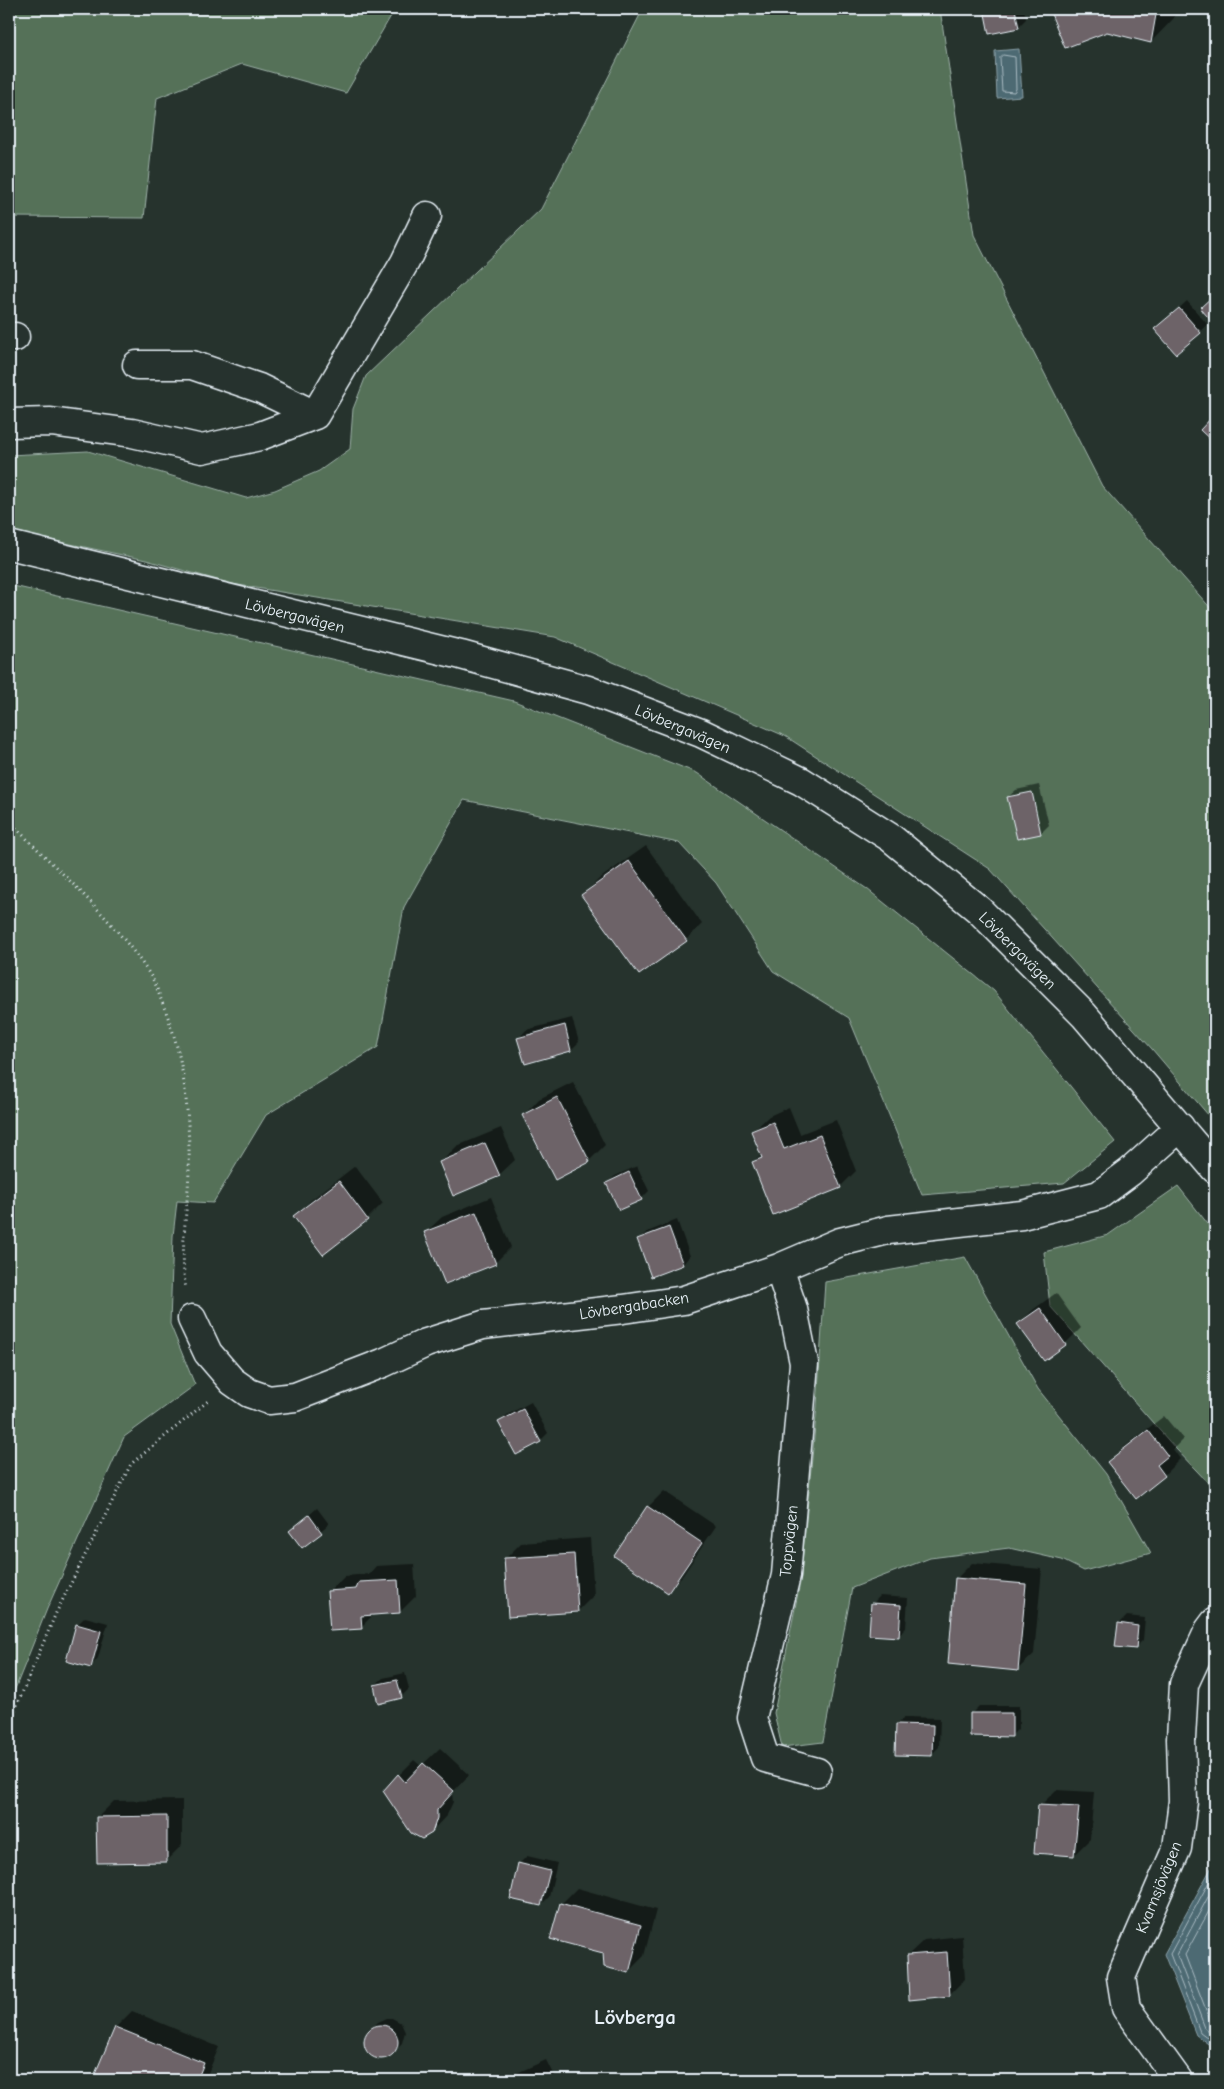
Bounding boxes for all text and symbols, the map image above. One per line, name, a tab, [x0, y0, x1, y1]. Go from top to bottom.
street label: Lövbergavägen	[243, 595, 346, 637]
street label: Lövbergavägen	[632, 701, 733, 757]
street label: Lövbergavägen	[975, 908, 1060, 993]
street label: Lövbergabacken	[578, 1288, 690, 1324]
street label: Toppvägen	[776, 1504, 802, 1578]
street label: Kvarnsjövägen	[1132, 1839, 1186, 1936]
district label: Lövberga	[594, 2005, 676, 2029]

